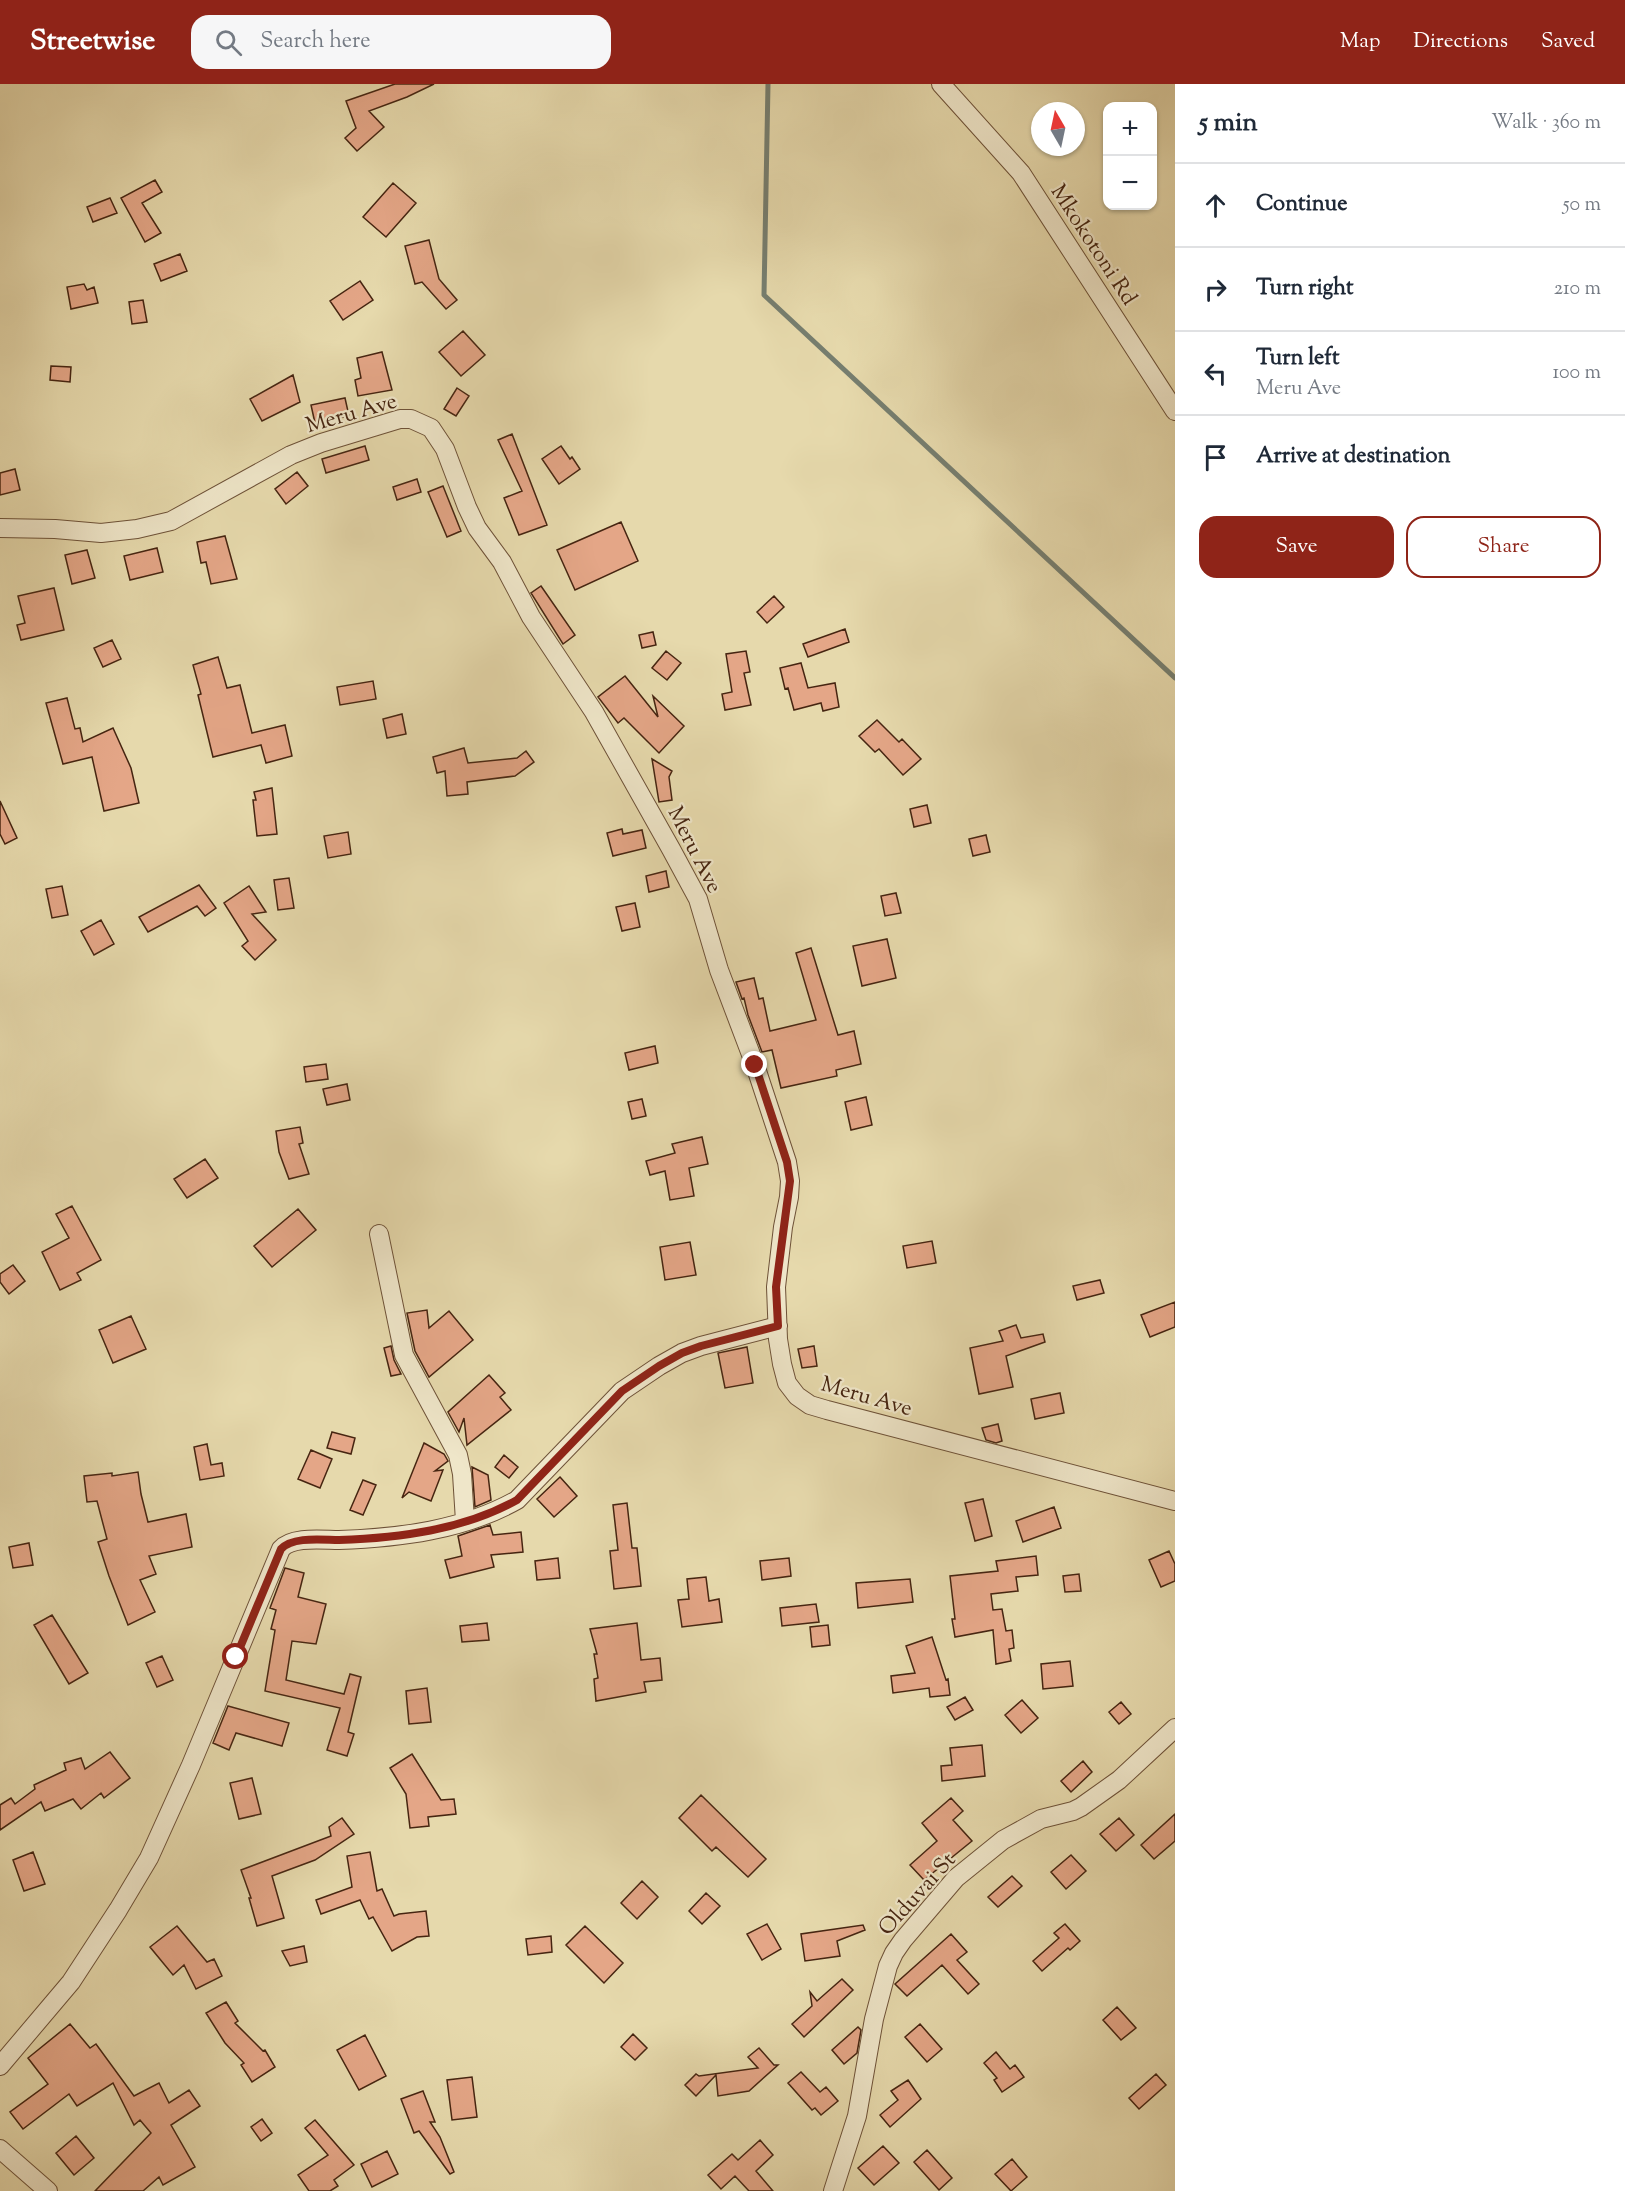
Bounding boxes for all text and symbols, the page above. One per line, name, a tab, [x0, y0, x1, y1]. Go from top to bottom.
search box	[191, 15, 611, 69]
text: Streetwise	[30, 22, 155, 62]
icon: search	[212, 26, 245, 59]
text: Search here	[260, 26, 371, 58]
text: Map	[1340, 27, 1380, 57]
text: Directions	[1413, 27, 1508, 57]
text: Saved	[1541, 27, 1595, 57]
north arrow	[1031, 102, 1085, 156]
map controls	[1103, 102, 1157, 210]
button: +	[1103, 102, 1157, 156]
text: 5 min	[1199, 105, 1258, 142]
text: Walk · 360 m	[1491, 109, 1601, 138]
button: −	[1103, 156, 1157, 210]
street label: Mkokotoni Rd	[1041, 179, 1144, 313]
icon: ahead	[1199, 189, 1232, 222]
text: Continue	[1256, 189, 1347, 221]
text: 50 m	[1563, 191, 1601, 220]
icon: right	[1199, 273, 1232, 306]
text: Turn right	[1256, 273, 1353, 305]
text: 210 m	[1554, 275, 1601, 304]
text: Turn left	[1256, 343, 1339, 375]
icon: left	[1199, 357, 1232, 390]
text: 100 m	[1552, 359, 1601, 388]
text: Meru Ave	[1256, 375, 1341, 404]
street label: Meru Ave	[302, 387, 401, 443]
icon: arrive	[1199, 441, 1232, 474]
text: Arrive at destination	[1256, 441, 1451, 473]
button: Save	[1199, 516, 1394, 578]
button: Share	[1406, 516, 1601, 578]
street label: Meru Ave	[658, 801, 729, 899]
route end	[741, 1051, 767, 1077]
street label: Meru Ave	[817, 1370, 916, 1426]
route start	[222, 1643, 248, 1669]
street label: Olduvai St	[872, 1846, 965, 1944]

